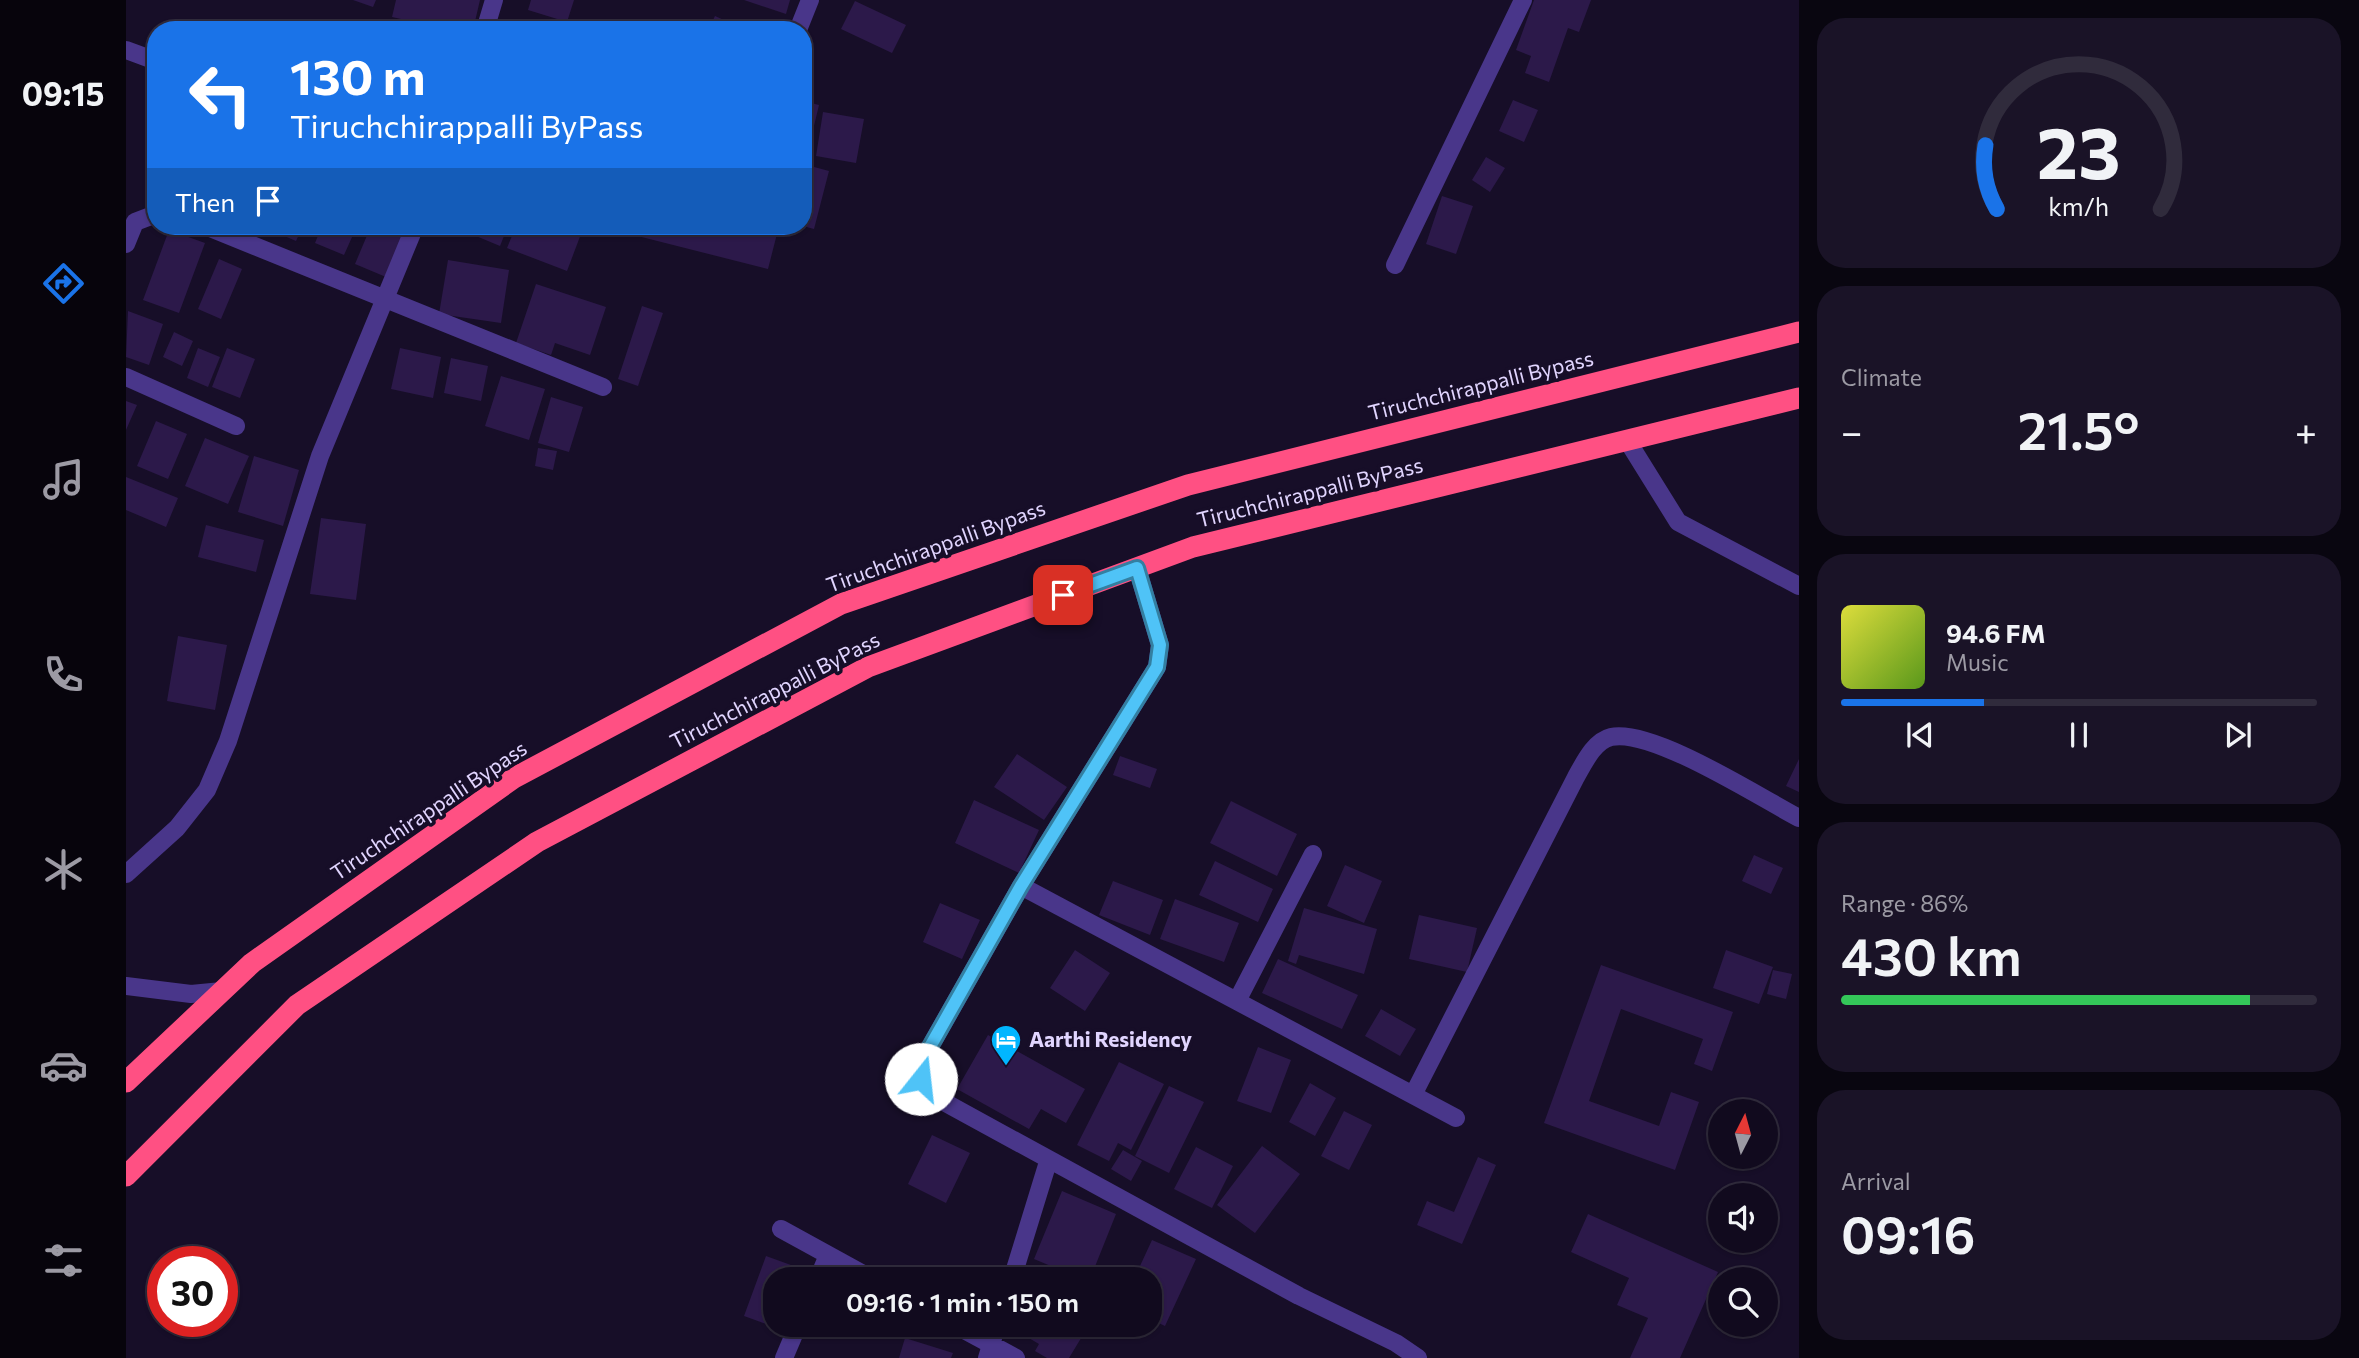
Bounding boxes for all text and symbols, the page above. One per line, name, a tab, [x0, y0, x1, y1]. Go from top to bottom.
text: 130 m	[290, 45, 425, 105]
icon: left	[175, 49, 266, 140]
text: 09:15	[22, 73, 104, 113]
text: Tiruchchirappalli ByPass	[290, 105, 643, 145]
text: 23	[2037, 105, 2121, 194]
icon: arrive	[249, 182, 287, 220]
text: Then	[175, 186, 235, 217]
text: km/h	[2049, 191, 2109, 221]
icon: directions	[39, 259, 88, 308]
street label: Tiruchchirappalli Bypass	[1366, 344, 1596, 425]
text: Climate	[1841, 363, 1922, 391]
text: 21.5°	[2018, 397, 2139, 461]
text: −	[1841, 407, 1863, 454]
text: +	[2295, 407, 2317, 454]
street label: Tiruchchirappalli ByPass	[1194, 451, 1425, 532]
icon: music	[39, 455, 88, 504]
street label: Tiruchchirappalli Bypass	[823, 494, 1048, 597]
pin	[1033, 565, 1093, 625]
icon: arrive	[1044, 576, 1082, 614]
text: 94.6 FM	[1946, 617, 2045, 648]
street label: Tiruchchirappalli ByPass	[665, 626, 883, 753]
text: Music	[1946, 648, 2009, 676]
icon: phone	[39, 650, 88, 699]
icon: previous	[1901, 716, 1939, 754]
icon: pause	[2060, 716, 2098, 754]
icon: next	[2219, 716, 2257, 754]
street label: Tiruchchirappalli Bypass	[325, 735, 531, 885]
icon: climate	[39, 845, 88, 894]
text: Range · 86%	[1841, 889, 1968, 917]
text: 430 km	[1841, 923, 2022, 987]
hotel icon: Aarthi Residency	[989, 1023, 1023, 1067]
place label: Aarthi Residency	[1029, 1026, 1193, 1051]
icon: car	[39, 1041, 88, 1090]
position arrow	[884, 1042, 958, 1116]
north arrow	[1708, 1099, 1778, 1169]
map controls	[1708, 1099, 1778, 1337]
text: Arrival	[1841, 1167, 1911, 1195]
button: sound	[1708, 1183, 1778, 1253]
text: 09:16	[1841, 1201, 1976, 1265]
icon: filters	[39, 1236, 88, 1285]
speed limit sign: 30	[147, 1246, 238, 1337]
button: search	[1708, 1267, 1778, 1337]
text: 09:16 · 1 min · 150 m	[846, 1286, 1079, 1317]

